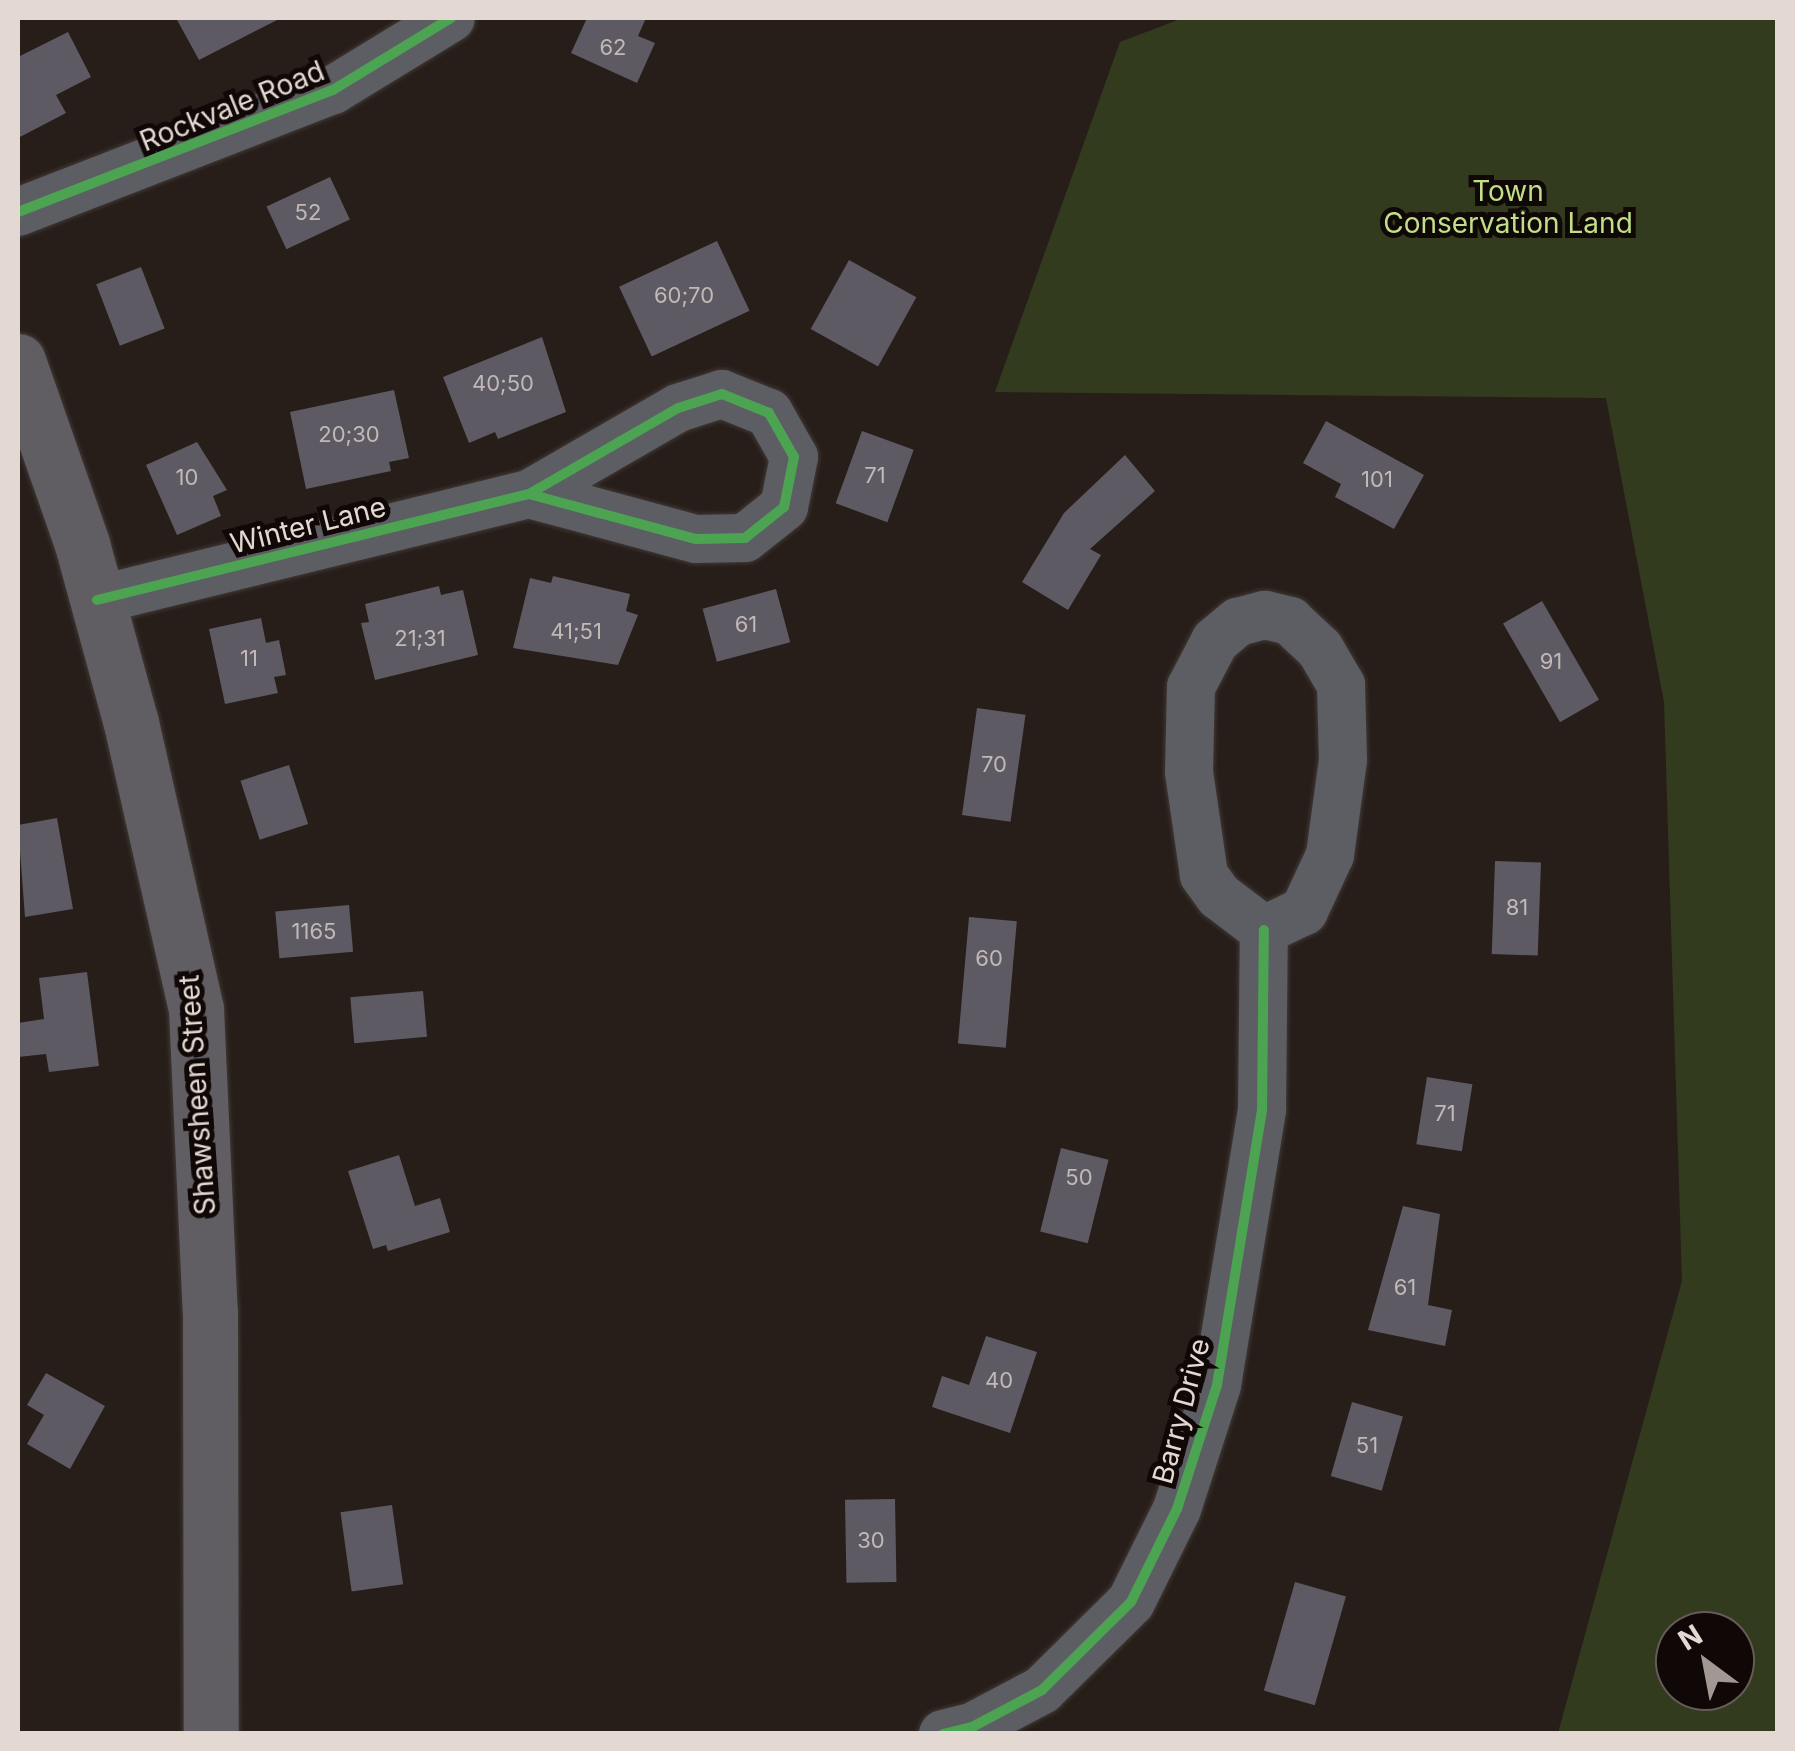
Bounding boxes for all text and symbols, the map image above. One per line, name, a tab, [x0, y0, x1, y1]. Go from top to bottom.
house number: 62	[599, 35, 627, 61]
street label: Rockvale Road	[135, 54, 329, 158]
park label: Town Conservation Land	[1383, 174, 1633, 240]
house number: 52	[295, 200, 321, 226]
house number: 60;70	[654, 283, 714, 309]
house number: 40;50	[472, 371, 534, 397]
house number: 20;30	[318, 422, 380, 448]
house number: 71	[864, 463, 886, 489]
house number: 10	[176, 465, 198, 491]
house number: 101	[1361, 467, 1393, 493]
street label: Winter Lane	[227, 489, 389, 561]
house number: 61	[735, 612, 757, 638]
house number: 41;51	[550, 619, 602, 645]
house number: 21;31	[394, 626, 446, 652]
house number: 11	[240, 646, 258, 672]
house number: 91	[1540, 649, 1562, 675]
house number: 70	[981, 752, 1007, 778]
house number: 81	[1506, 895, 1528, 921]
house number: 1165	[292, 919, 336, 945]
house number: 60	[975, 946, 1003, 972]
street label: Shawsheen Street	[172, 974, 222, 1216]
house number: 71	[1434, 1101, 1456, 1127]
house number: 50	[1065, 1165, 1093, 1191]
house number: 61	[1394, 1275, 1416, 1301]
street label: Barry Drive	[1145, 1335, 1217, 1487]
house number: 40	[985, 1368, 1013, 1394]
house number: 51	[1356, 1433, 1378, 1459]
house number: 30	[857, 1528, 885, 1554]
north arrow	[1655, 1611, 1755, 1711]
text: N	[1672, 1617, 1708, 1657]

